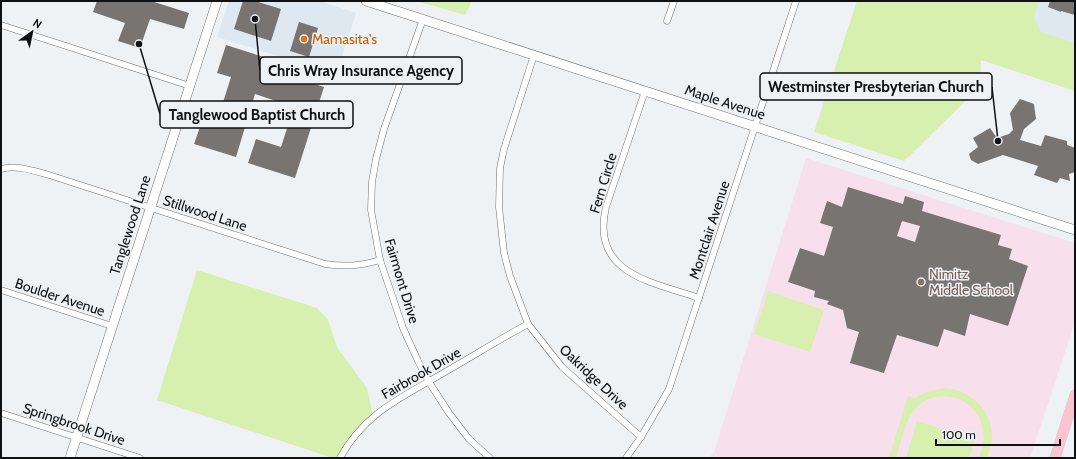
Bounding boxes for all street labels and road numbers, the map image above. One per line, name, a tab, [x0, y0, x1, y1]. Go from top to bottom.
street label: Maple Avenue	[682, 81, 768, 123]
street label: Fern Circle	[585, 151, 621, 215]
street label: Tanglewood Lane	[105, 173, 155, 277]
street label: Montclair Avenue	[685, 178, 733, 282]
street label: Stillwood Lane	[161, 191, 249, 235]
street label: Fairmont Drive	[381, 236, 423, 326]
street label: Boulder Avenue	[13, 274, 107, 320]
street label: Oakridge Drive	[556, 341, 632, 413]
street label: Fairbrook Drive	[378, 343, 464, 403]
street label: Springbrook Drive	[21, 399, 127, 449]

